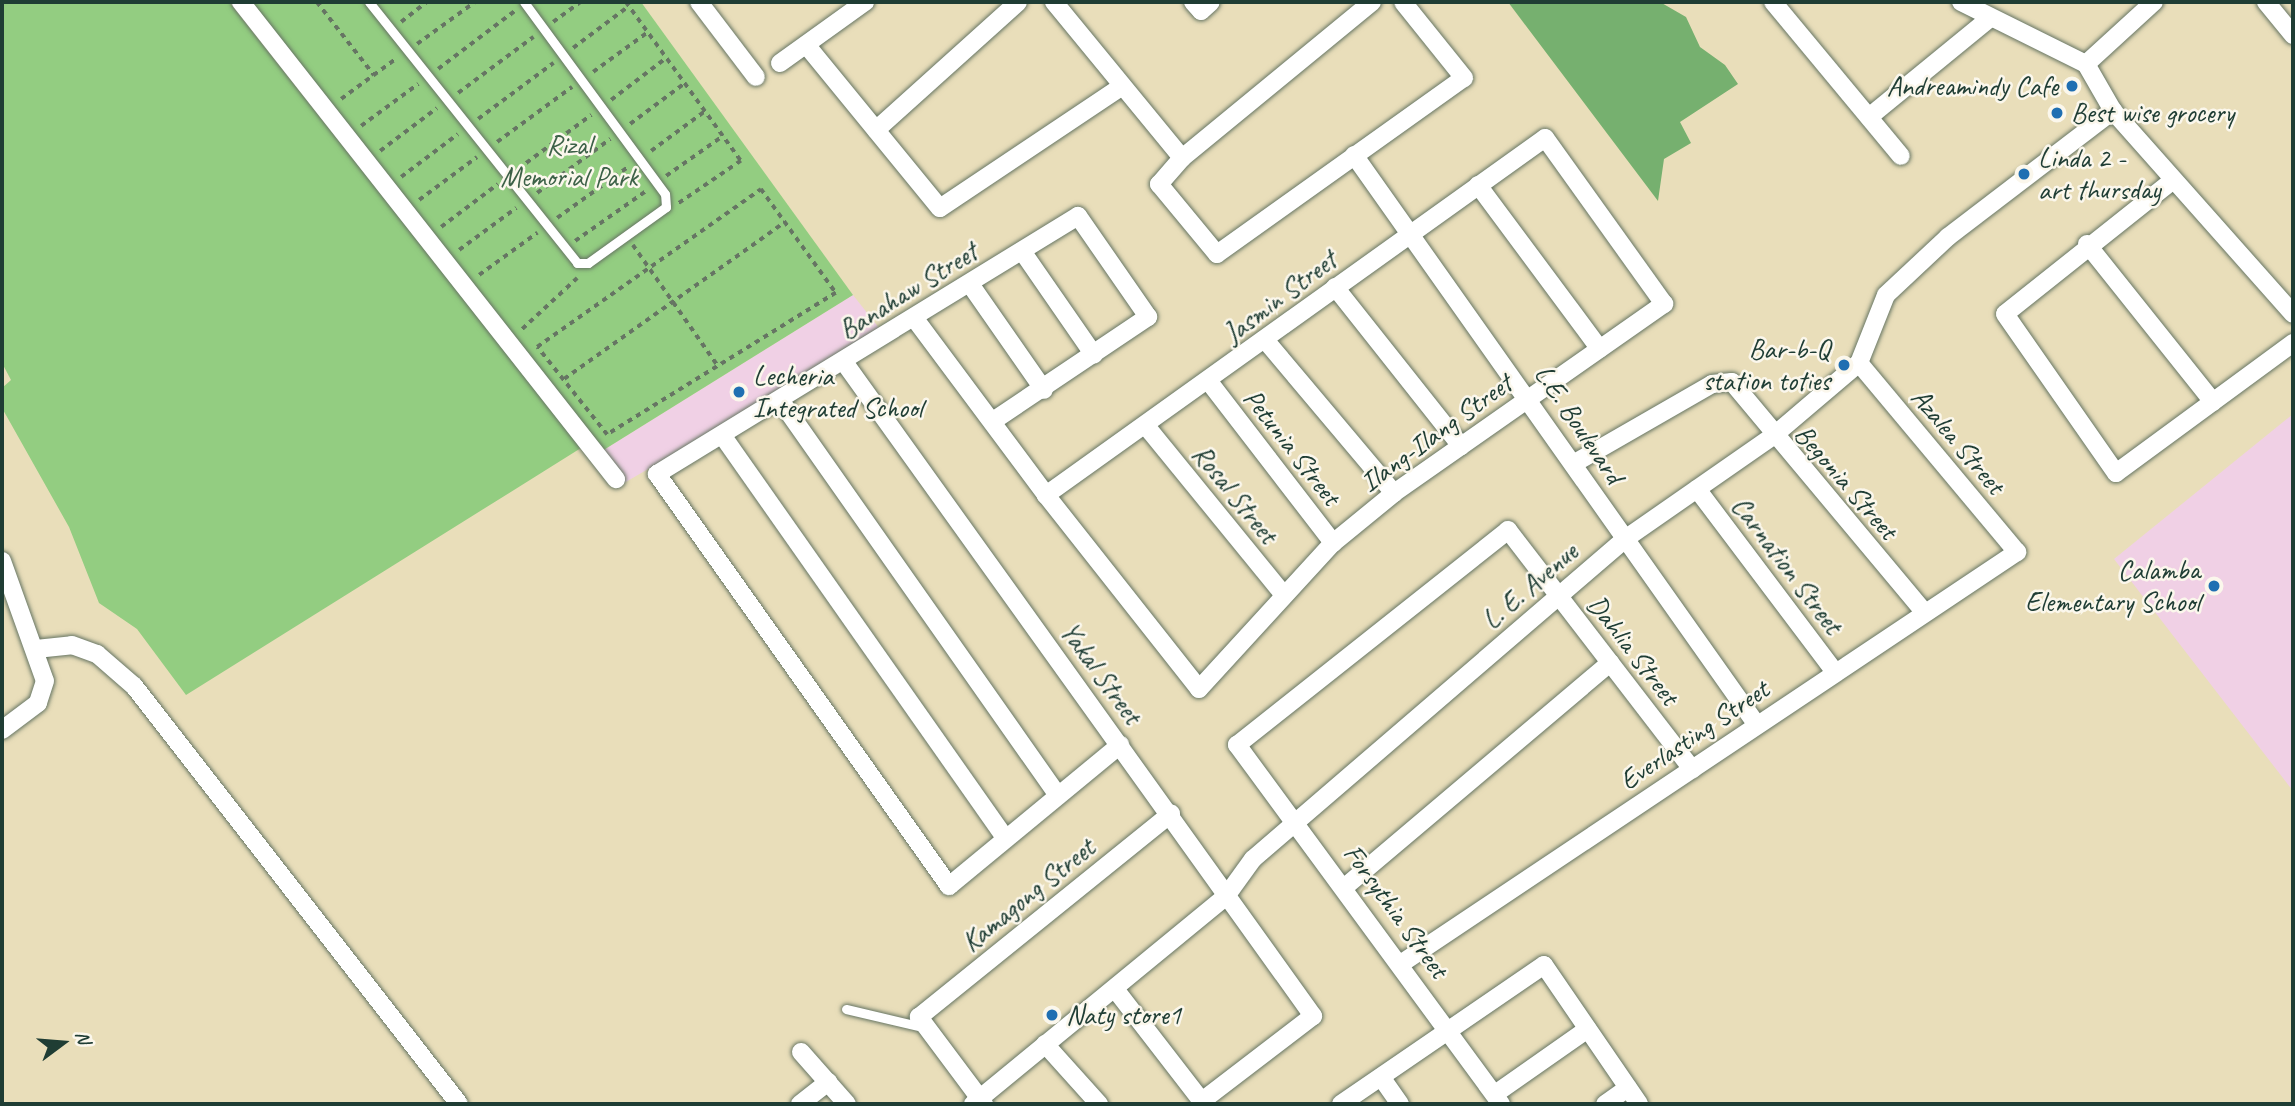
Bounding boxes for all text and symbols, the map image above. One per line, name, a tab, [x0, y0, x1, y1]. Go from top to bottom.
place label: Andreamindy Cafe	[1887, 69, 2058, 103]
marker: Andreamindy Cafe	[2064, 78, 2080, 94]
place label: Best wise grocery	[2071, 96, 2235, 130]
marker: Best wise grocery	[2049, 105, 2065, 121]
park label: Rizal Memorial Park	[500, 128, 638, 194]
place label: Linda 2 - art thursday	[2038, 141, 2160, 207]
marker: Linda 2 - art thursday	[2016, 166, 2032, 182]
street label: Banahaw Street	[833, 235, 983, 347]
street label: Jasmin Street	[1217, 244, 1343, 350]
place label: Bar-b-Q station toties	[1703, 332, 1830, 398]
marker: Bar-b-Q station toties	[1836, 357, 1852, 373]
street label: L.E. Boulevard	[1527, 358, 1631, 490]
place label: Lecheria Integrated School	[753, 359, 922, 425]
street label: Ilang-Ilang Street	[1354, 367, 1518, 499]
street label: Azalea Street	[1904, 381, 2012, 501]
street label: Petunia Street	[1236, 382, 1348, 512]
marker: Lecheria Integrated School	[731, 384, 747, 400]
street label: Begonia Street	[1787, 418, 1905, 546]
street label: Rosal Street	[1185, 438, 1285, 550]
street label: Carnation Street	[1724, 489, 1850, 641]
street label: L. E. Avenue	[1475, 535, 1585, 637]
place label: Calamba Elementary School	[2025, 553, 2200, 619]
marker: Calamba Elementary School	[2206, 578, 2222, 594]
street label: Dahlia Street	[1580, 588, 1686, 712]
street label: Yakal Street	[1053, 615, 1149, 731]
street label: Everlasting Street	[1613, 673, 1775, 797]
street label: Kamagong Street	[954, 831, 1102, 959]
street label: Forsythia Street	[1336, 837, 1456, 985]
place label: Naty store1	[1066, 998, 1181, 1032]
marker: Naty store1	[1044, 1007, 1060, 1023]
north arrow	[28, 1008, 98, 1078]
text: N	[70, 1028, 96, 1046]

